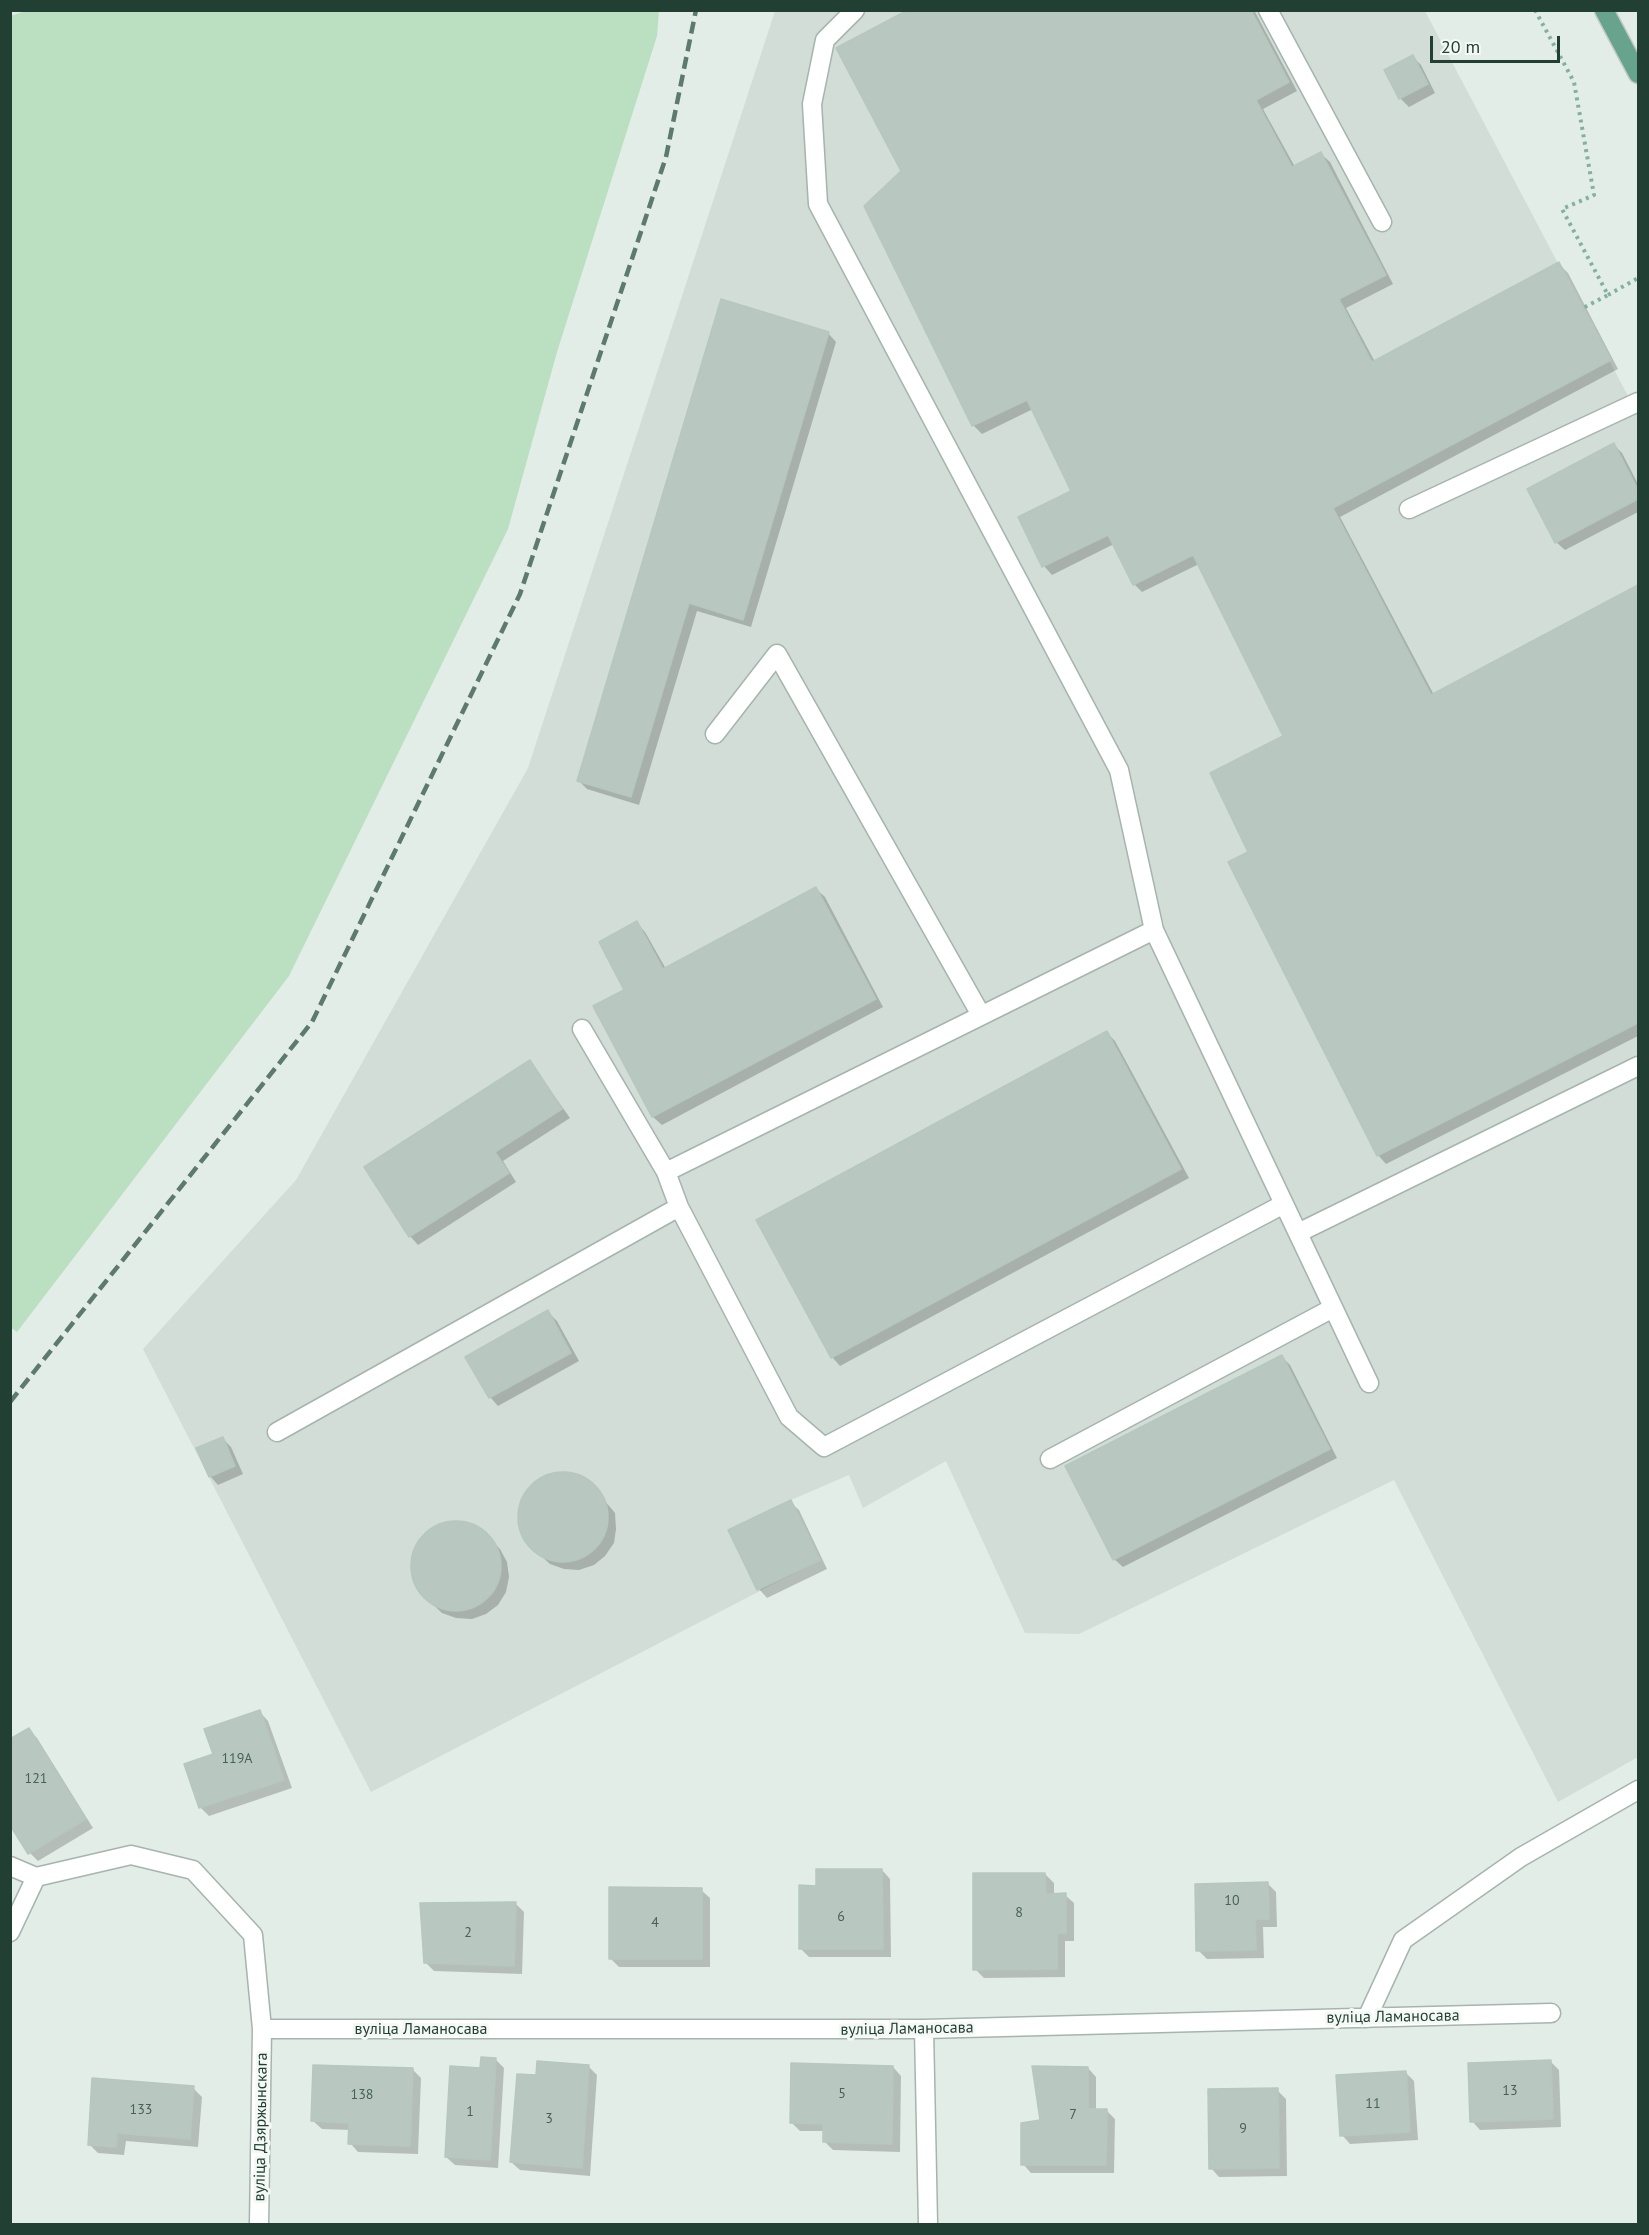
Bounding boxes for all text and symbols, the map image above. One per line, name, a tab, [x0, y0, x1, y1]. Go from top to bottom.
scale bar	[1433, 24, 1564, 62]
text: 20 m	[1441, 35, 1480, 58]
house number: 119А	[221, 1751, 253, 1767]
house number: 121	[25, 1771, 47, 1787]
house number: 10	[1224, 1893, 1240, 1909]
house number: 8	[1015, 1905, 1023, 1921]
house number: 6	[837, 1909, 845, 1925]
house number: 4	[651, 1915, 659, 1931]
house number: 2	[464, 1925, 472, 1941]
street label: вуліца Ламаносава	[1326, 2006, 1460, 2028]
street label: вуліца Ламаносава	[840, 2018, 974, 2040]
street label: вуліца Ламаносава	[355, 2019, 487, 2039]
street label: вуліца Дзяржынскага	[250, 2052, 272, 2202]
house number: 13	[1502, 2083, 1518, 2099]
house number: 5	[838, 2086, 846, 2102]
house number: 138	[351, 2087, 373, 2103]
house number: 11	[1365, 2096, 1381, 2112]
house number: 133	[130, 2102, 152, 2118]
house number: 1	[466, 2104, 474, 2120]
house number: 7	[1069, 2107, 1077, 2123]
house number: 3	[545, 2111, 553, 2127]
house number: 9	[1239, 2121, 1247, 2137]

